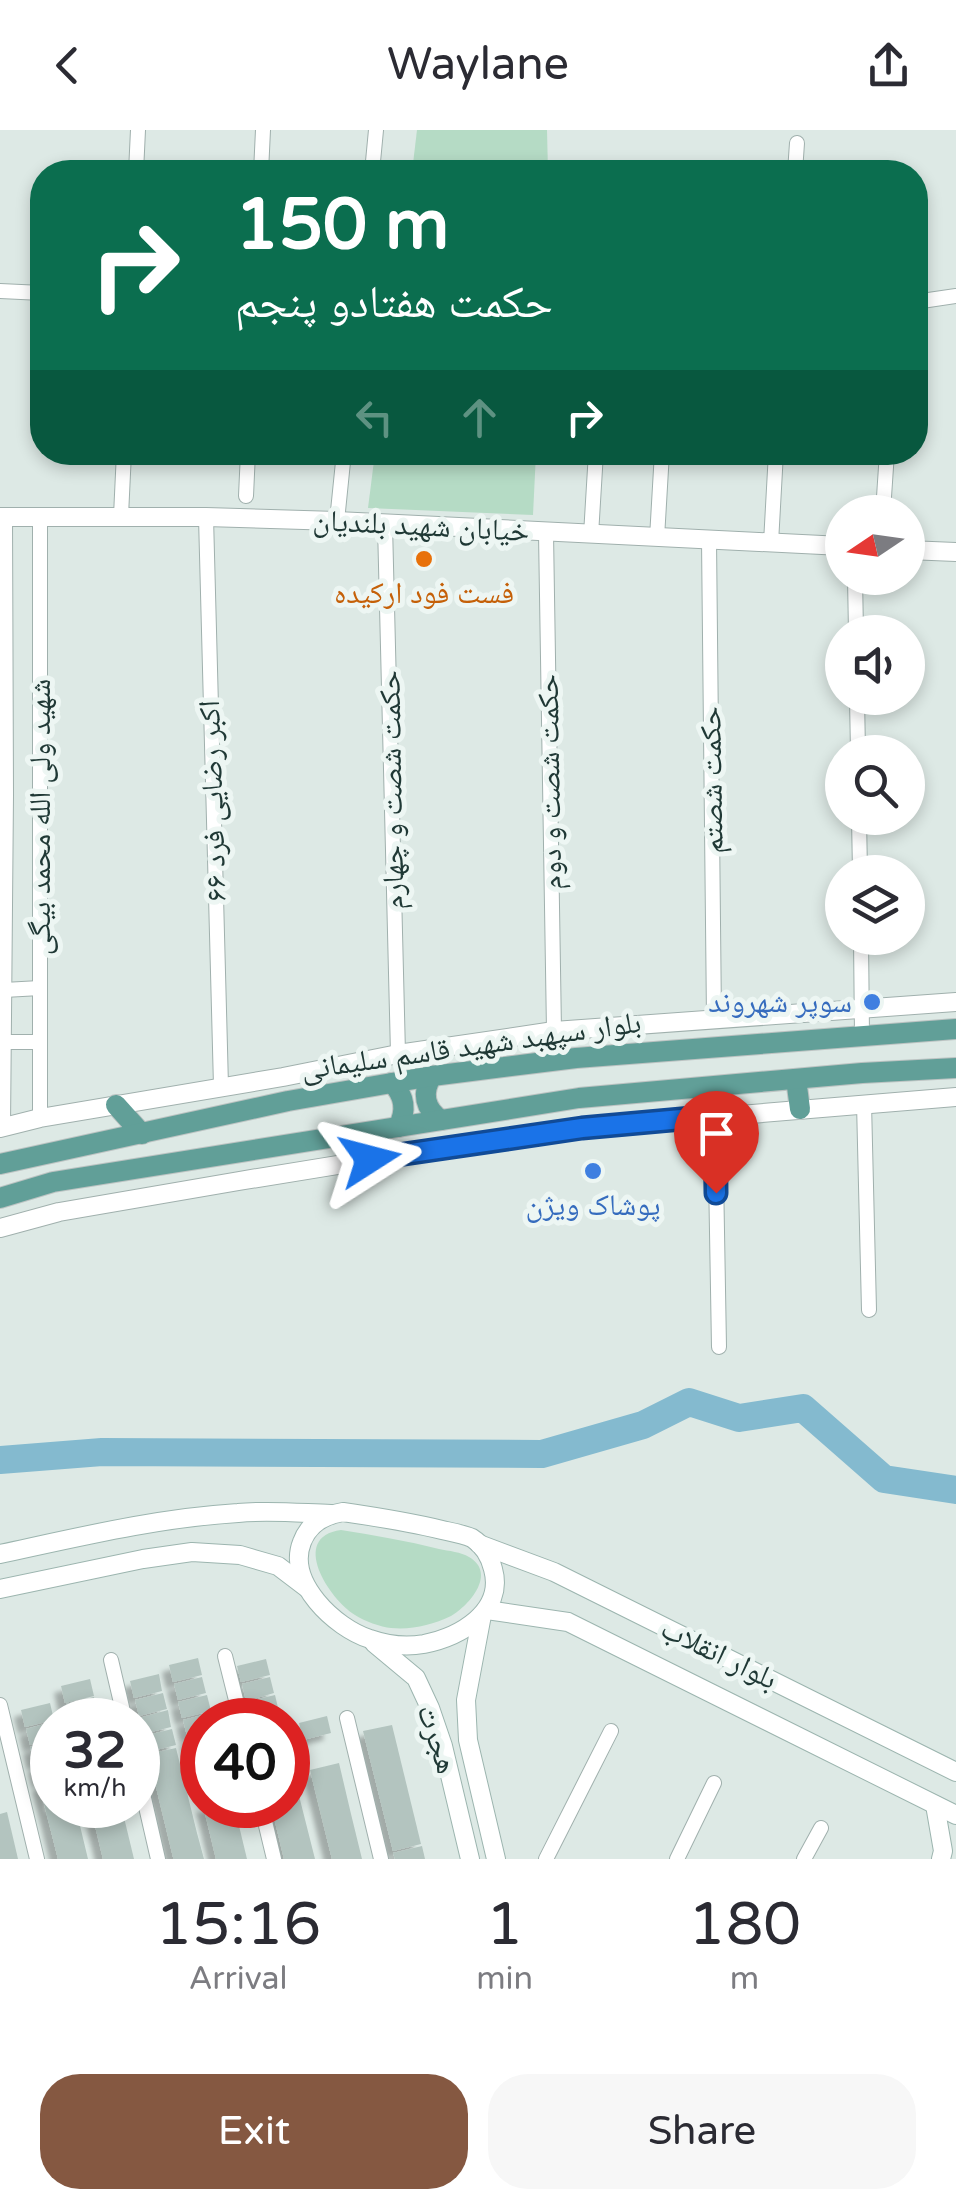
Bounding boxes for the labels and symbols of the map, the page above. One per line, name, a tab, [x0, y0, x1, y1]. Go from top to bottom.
north arrow	[825, 495, 925, 595]
street label: خیابان شهید بلندیان	[312, 502, 530, 550]
marker: فست فود ارکیده	[413, 548, 435, 570]
place label: فست فود ارکیده	[334, 575, 514, 612]
street label: حکمت شصت و چهارم	[371, 670, 413, 910]
street label: حکمت شصت و دوم	[530, 674, 570, 890]
street label: شهید ولی الله محمد بیگی	[22, 679, 59, 955]
street label: ۶۶ اکبر رضایی فرد	[191, 700, 235, 902]
street label: حکمت شصتم	[692, 706, 733, 854]
place label: سوپر شهروند	[708, 984, 852, 1021]
marker: سوپر شهروند	[861, 991, 883, 1013]
street label: بلوار سپهبد شهید قاسم سلیمانی	[298, 1004, 644, 1089]
pin	[674, 1091, 759, 1194]
position arrow	[318, 1107, 422, 1211]
marker: پوشاک ویژن	[582, 1160, 604, 1182]
place label: پوشاک ویژن	[525, 1187, 661, 1224]
street label: بلوار انقلاب	[655, 1610, 783, 1698]
speed limit sign: 40	[180, 1698, 310, 1828]
street label: هجرت	[409, 1700, 465, 1778]

